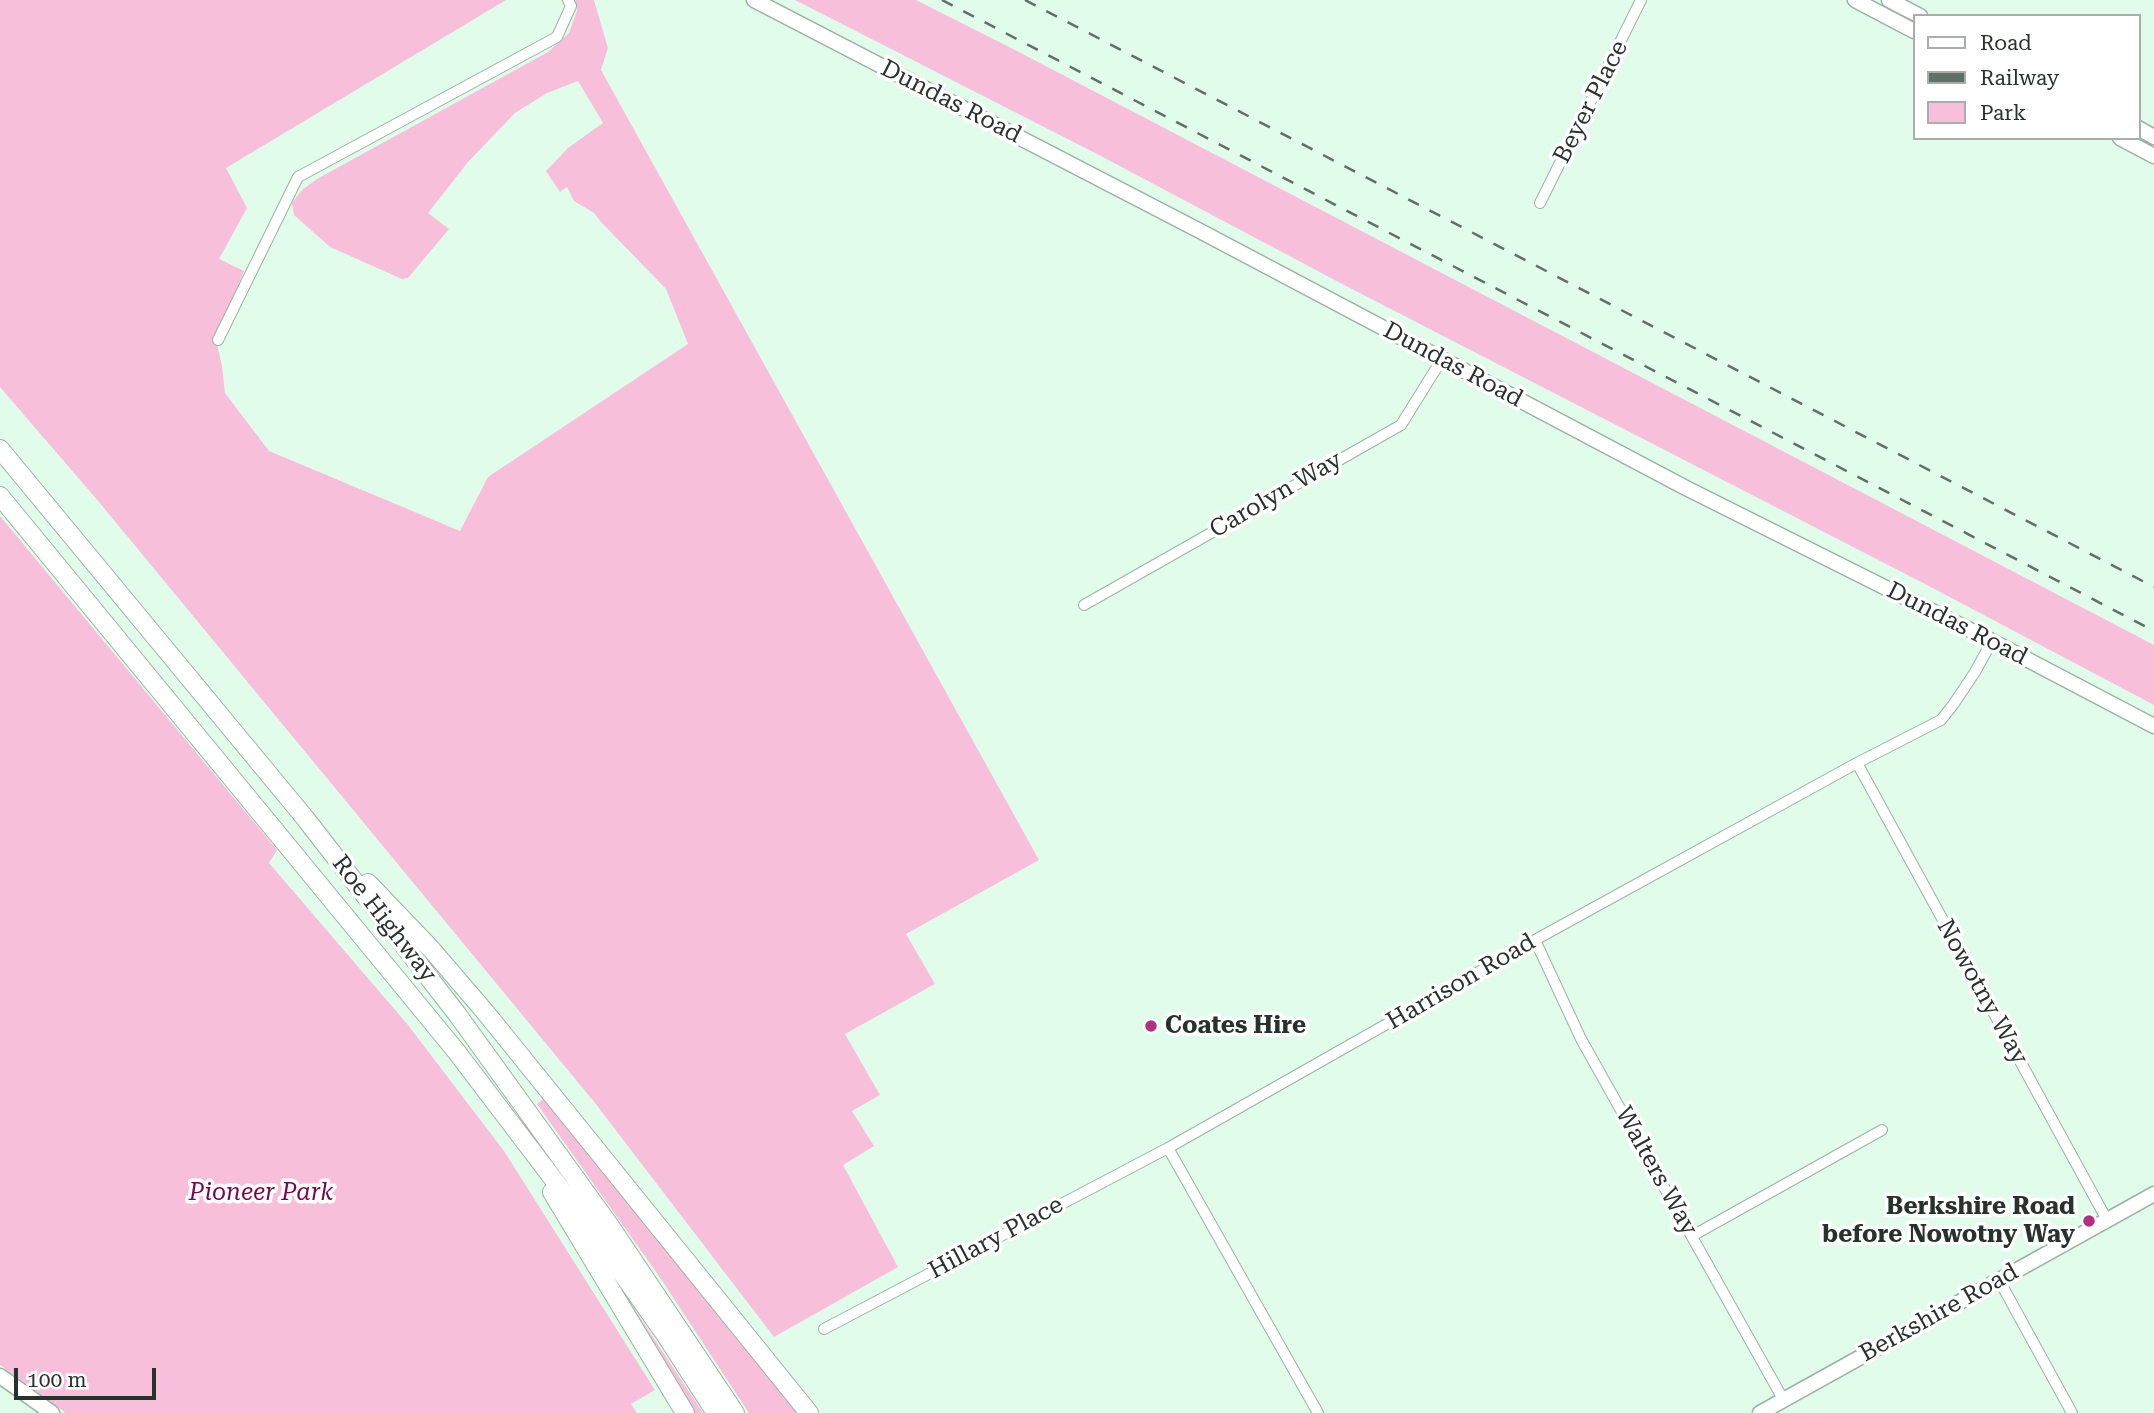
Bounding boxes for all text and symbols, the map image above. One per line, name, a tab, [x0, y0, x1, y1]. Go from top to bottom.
legend	[1912, 14, 2140, 140]
text: Road	[1980, 31, 2032, 55]
street label: Beyer Place	[1548, 36, 1634, 168]
street label: Dundas Road	[876, 54, 1026, 150]
text: Railway	[1980, 66, 2059, 90]
text: Park	[1980, 101, 2026, 125]
street label: Dundas Road	[1378, 316, 1528, 414]
street label: Carolyn Way	[1205, 446, 1347, 544]
street label: Dundas Road	[1882, 576, 2032, 672]
street label: Roe Highway	[326, 850, 442, 988]
street label: Nowotny Way	[1930, 914, 2034, 1070]
street label: Harrison Road	[1382, 928, 1540, 1036]
place label: Coates Hire	[1165, 1012, 1306, 1040]
marker: Coates Hire	[1143, 1018, 1159, 1034]
street label: Walters Way	[1609, 1102, 1703, 1240]
park label: Pioneer Park	[189, 1179, 333, 1207]
street label: Hillary Place	[924, 1191, 1068, 1285]
place label: Berkshire Road before Nowotny Way	[1822, 1193, 2075, 1249]
marker: Berkshire Road before Nowotny Way	[2081, 1213, 2097, 1229]
street label: Berkshire Road	[1855, 1258, 2023, 1368]
scale bar	[18, 1354, 159, 1398]
text: 100 m	[27, 1368, 87, 1392]

